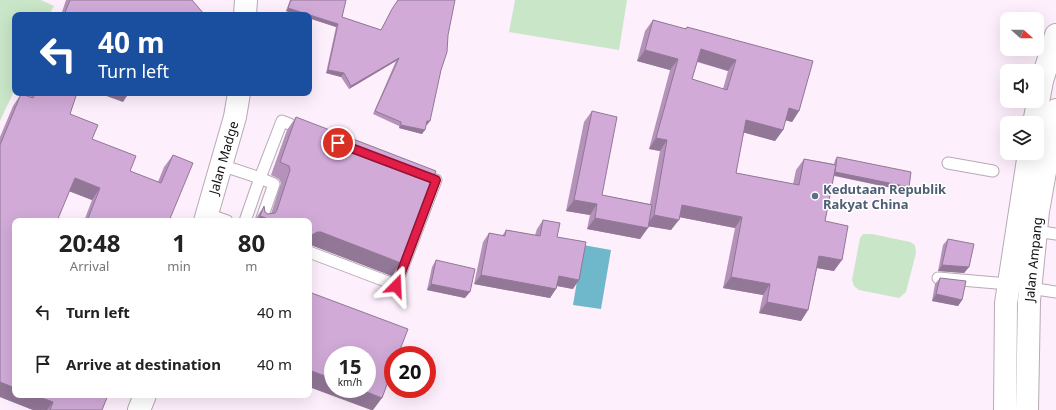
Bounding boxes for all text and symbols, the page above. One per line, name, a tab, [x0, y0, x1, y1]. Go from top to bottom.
north arrow	[1000, 12, 1044, 56]
map controls	[1000, 12, 1044, 160]
text: 40 m	[98, 23, 165, 61]
icon: left	[32, 28, 84, 80]
text: Turn left	[98, 59, 169, 83]
button: sound	[1000, 64, 1044, 108]
button: layers	[1000, 116, 1044, 160]
street label: Jalan Madge	[204, 119, 242, 198]
pin	[321, 126, 355, 160]
icon: arrive	[327, 132, 349, 154]
place label: Kedutaan Republik Rakyat China	[823, 180, 947, 213]
marker: Kedutaan Republik Rakyat China	[810, 191, 820, 201]
street label: Jalan Ampang	[1020, 216, 1046, 304]
text: 20:48	[59, 226, 120, 259]
text: 1	[172, 226, 186, 259]
text: 80	[238, 226, 265, 259]
text: Arrival	[70, 257, 109, 275]
text: min	[167, 257, 191, 275]
text: m	[245, 257, 258, 275]
position arrow	[375, 265, 417, 307]
icon: left	[32, 301, 54, 323]
text: Turn left	[66, 302, 130, 322]
text: 40 m	[257, 302, 292, 322]
speed limit sign: 20	[384, 346, 436, 398]
icon: arrive	[32, 353, 54, 375]
text: 15	[339, 353, 361, 380]
text: Arrive at destination	[66, 354, 221, 374]
text: 40 m	[257, 354, 292, 374]
text: km/h	[338, 375, 362, 389]

